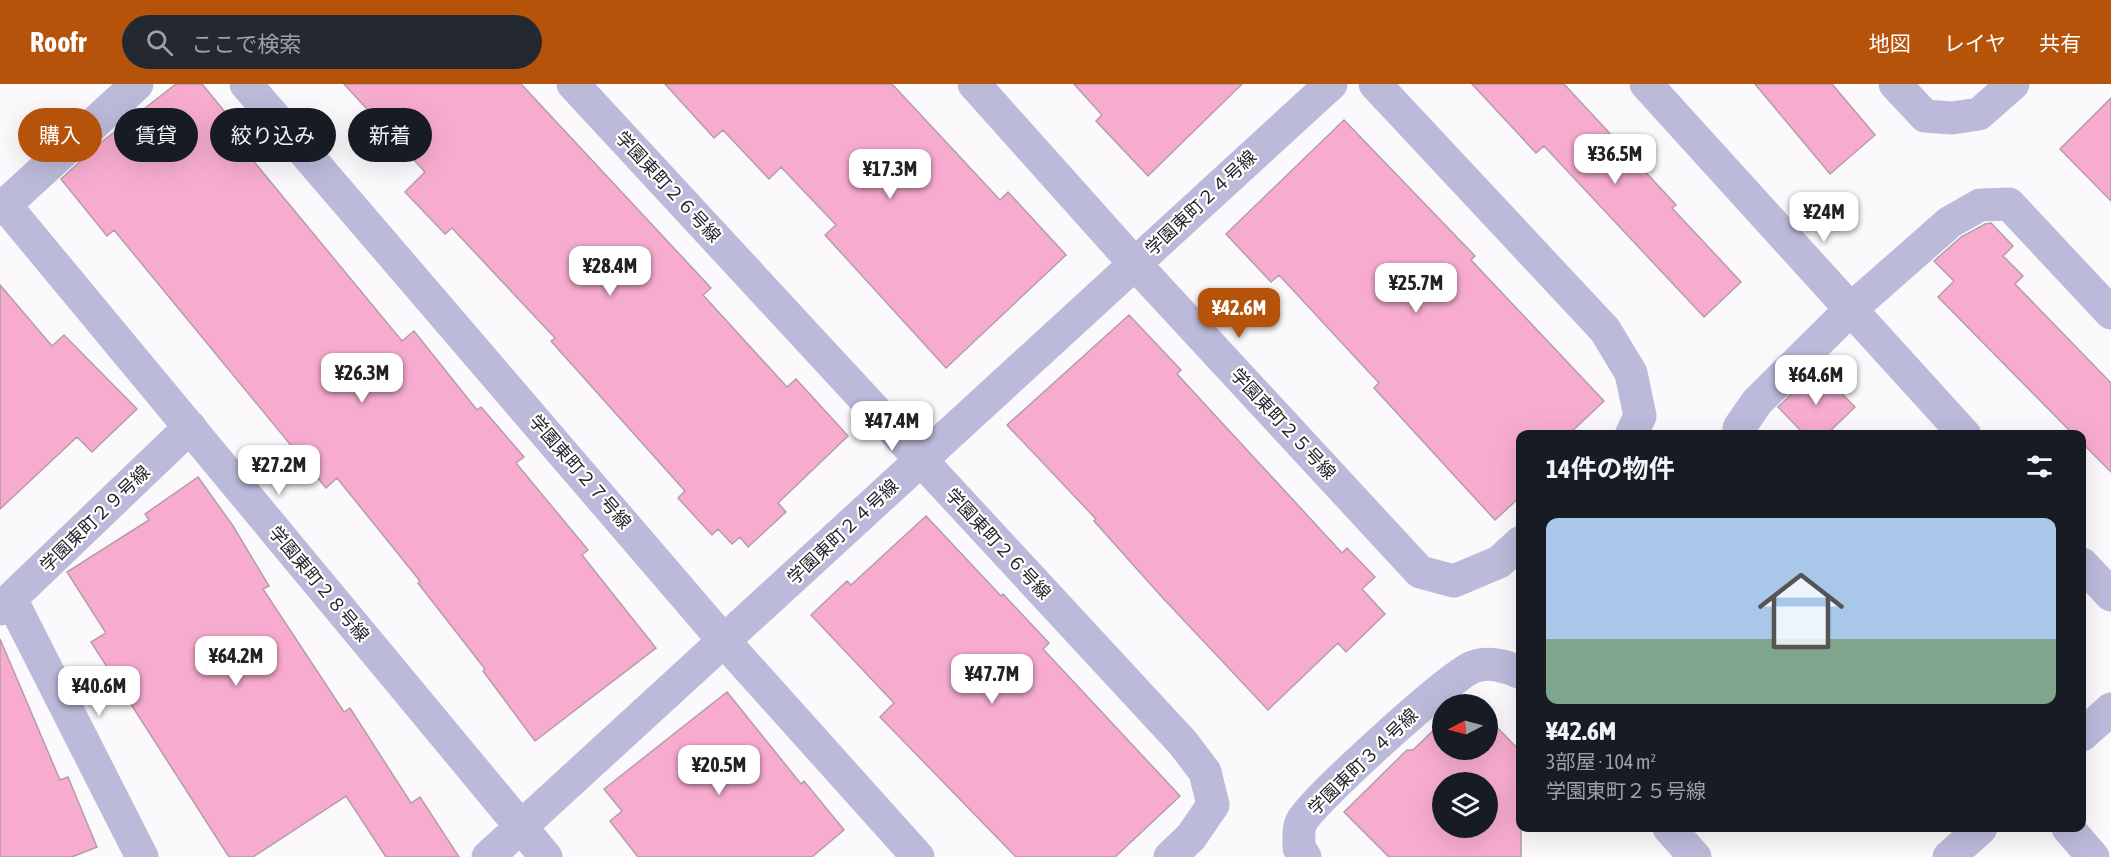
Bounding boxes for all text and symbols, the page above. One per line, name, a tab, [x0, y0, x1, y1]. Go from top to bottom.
search box	[122, 15, 542, 69]
text: Roofr	[30, 26, 86, 58]
icon: search	[143, 26, 176, 59]
text: ここで検索	[191, 31, 301, 57]
text: 地図	[1869, 31, 1911, 55]
text: レイヤ	[1944, 31, 2006, 55]
text: 共有	[2039, 31, 2081, 55]
chip: 購入	[18, 108, 102, 162]
chip: 賃貸	[114, 108, 198, 162]
chip: 絞り込み	[210, 108, 336, 162]
chip: 新着	[348, 108, 432, 162]
street label: 学園東町２６号線	[612, 127, 725, 246]
pin: ¥36.5M	[1566, 134, 1664, 185]
text: ¥36.5M	[1588, 142, 1642, 165]
street label: 学園東町２４号線	[1141, 146, 1260, 259]
pin: ¥17.3M	[841, 149, 939, 200]
text: ¥17.3M	[863, 157, 917, 180]
pin: ¥24M	[1788, 192, 1860, 243]
text: ¥24M	[1803, 200, 1845, 223]
pin: ¥28.4M	[561, 246, 659, 297]
text: ¥28.4M	[583, 254, 637, 277]
pin: ¥25.7M	[1367, 263, 1465, 314]
text: ¥25.7M	[1389, 271, 1443, 294]
pin: ¥42.6M	[1190, 288, 1288, 339]
text: ¥42.6M	[1212, 296, 1266, 319]
pin: ¥26.3M	[313, 353, 411, 404]
pin: ¥64.6M	[1767, 355, 1865, 406]
text: ¥26.3M	[335, 361, 389, 384]
text: ¥64.6M	[1789, 363, 1843, 386]
street label: 学園東町２５号線	[1227, 364, 1340, 483]
pin: ¥47.4M	[843, 401, 941, 452]
text: ¥47.4M	[865, 409, 919, 432]
street label: 学園東町２７号線	[525, 410, 636, 533]
pin: ¥27.2M	[230, 445, 328, 496]
icon: filters	[2023, 450, 2056, 483]
text: ¥27.2M	[252, 453, 306, 476]
text: 14件の物件	[1546, 454, 1674, 484]
street label: 学園東町２９号線	[36, 461, 154, 576]
street label: 学園東町２４号線	[783, 475, 902, 588]
street label: 学園東町２６号線	[942, 484, 1055, 603]
street label: 学園東町２８号線	[265, 522, 374, 646]
icon: home	[1747, 557, 1855, 665]
pin: ¥64.2M	[187, 636, 285, 687]
text: ¥64.2M	[209, 644, 263, 667]
pin: ¥47.7M	[943, 654, 1041, 705]
text: ¥47.7M	[965, 662, 1019, 685]
pin: ¥40.6M	[50, 666, 148, 717]
text: ¥40.6M	[72, 674, 126, 697]
north arrow	[1432, 694, 1498, 760]
map controls	[1432, 694, 1498, 838]
street label: 学園東町３４号線	[1304, 704, 1422, 819]
text: ¥42.6M	[1546, 716, 1616, 746]
pin: ¥20.5M	[670, 745, 768, 796]
text: 3部屋 · 104 m²	[1546, 750, 1656, 773]
text: ¥20.5M	[692, 753, 746, 776]
button: layers	[1432, 772, 1498, 838]
text: 学園東町２５号線	[1546, 779, 1706, 802]

